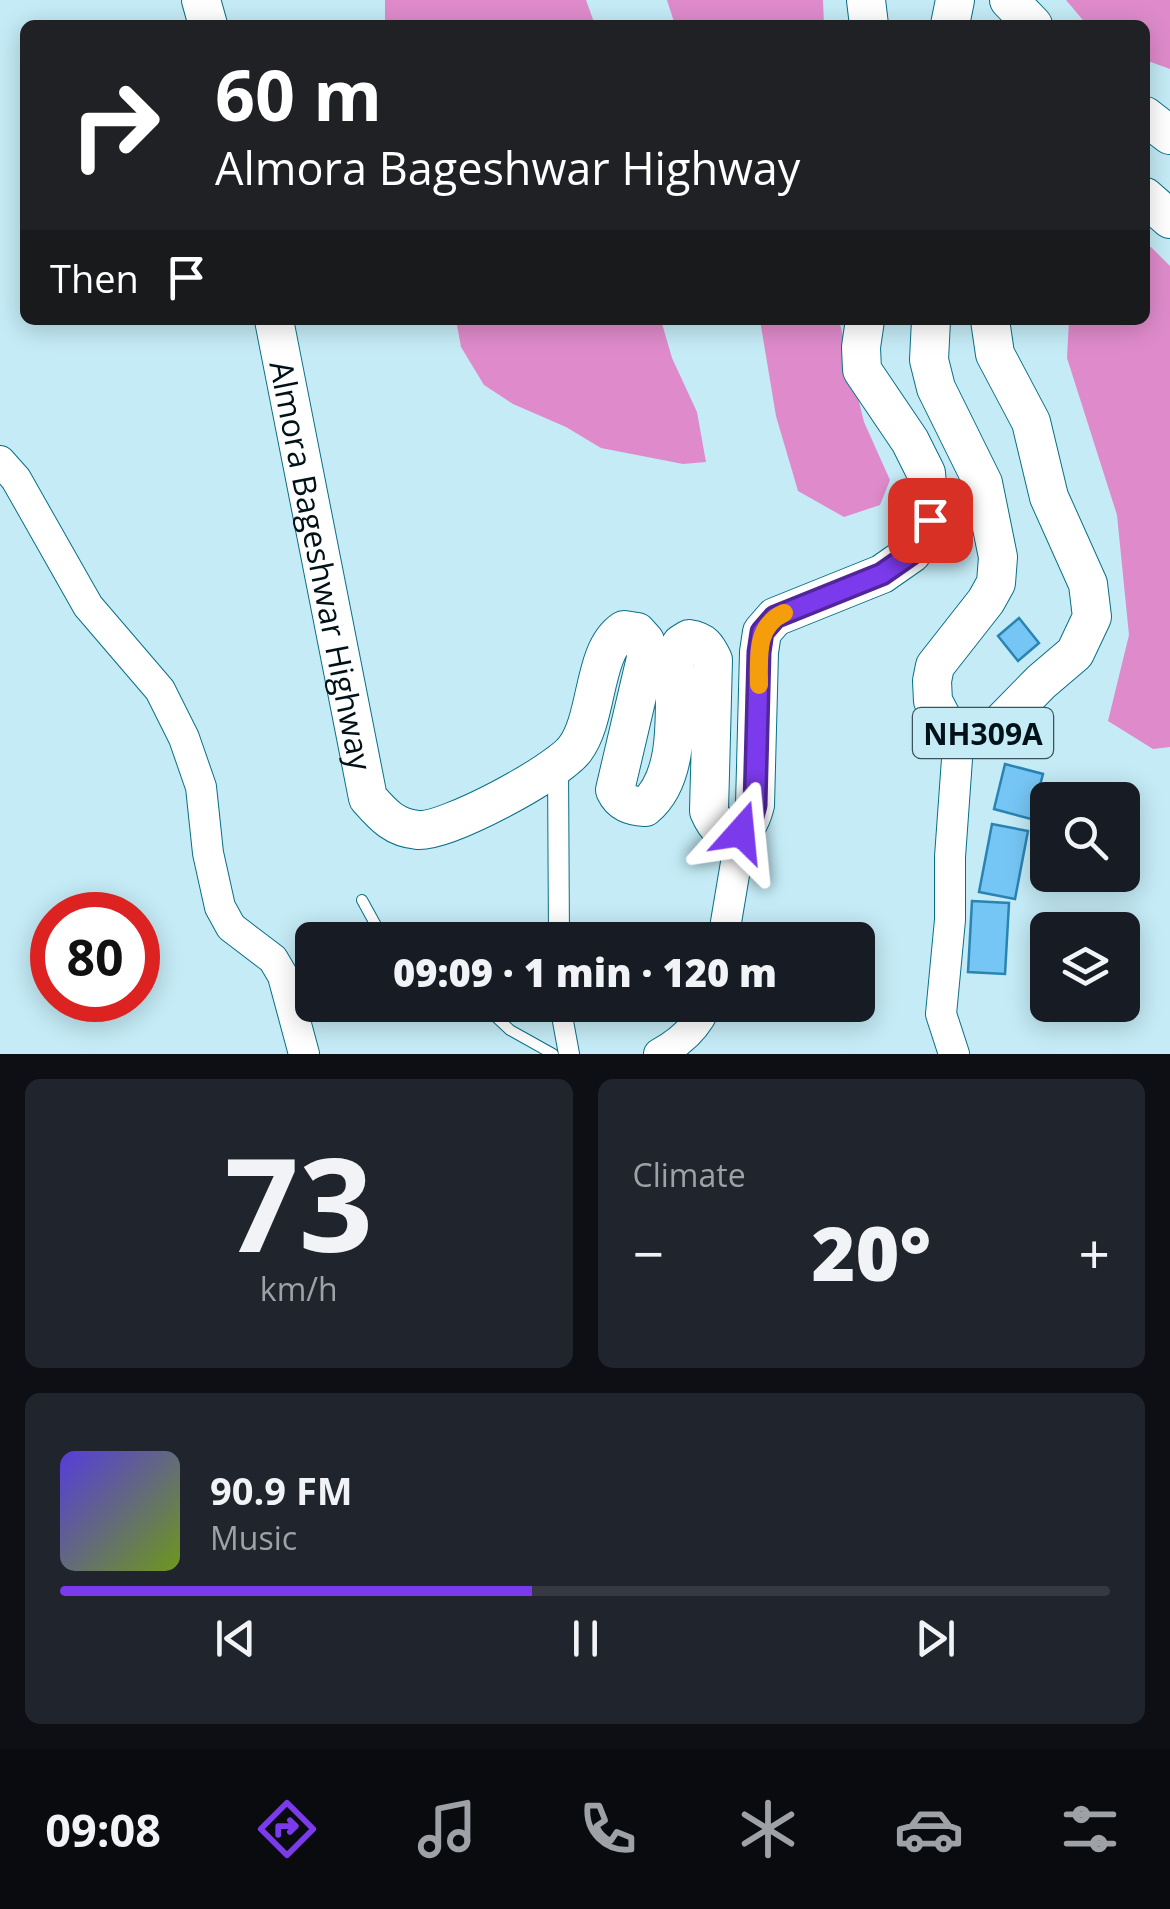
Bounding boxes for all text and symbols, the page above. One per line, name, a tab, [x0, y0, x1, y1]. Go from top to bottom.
text: 60 m	[215, 46, 382, 142]
icon: right	[50, 60, 180, 190]
text: Almora Bageshwar Highway	[215, 137, 800, 198]
icon: arrive	[159, 250, 214, 305]
text: Then	[50, 252, 139, 304]
street label: Almora Bageshwar Highway	[261, 357, 384, 775]
pin	[888, 478, 973, 563]
icon: arrive	[903, 493, 958, 548]
road number: NH309A	[913, 708, 1053, 758]
position arrow	[689, 780, 793, 884]
map controls	[1030, 782, 1140, 1022]
button: search	[1030, 782, 1140, 892]
speed limit sign: 80	[30, 892, 160, 1022]
button: layers	[1030, 912, 1140, 1022]
text: 09:09 · 1 min · 120 m	[393, 946, 777, 998]
text: 73	[224, 1113, 373, 1290]
text: Climate	[633, 1153, 746, 1196]
text: 20°	[811, 1201, 931, 1303]
text: −	[633, 1215, 664, 1290]
text: +	[1079, 1215, 1110, 1290]
text: km/h	[260, 1267, 338, 1310]
text: 90.9 FM	[210, 1464, 353, 1516]
text: Music	[210, 1516, 297, 1559]
icon: previous	[208, 1611, 263, 1666]
icon: pause	[558, 1611, 613, 1666]
icon: next	[908, 1611, 963, 1666]
icon: directions	[252, 1794, 322, 1864]
icon: music	[412, 1794, 482, 1864]
icon: phone	[573, 1794, 643, 1864]
icon: climate	[733, 1794, 803, 1864]
icon: car	[894, 1794, 964, 1864]
icon: filters	[1055, 1794, 1125, 1864]
text: 09:08	[45, 1799, 161, 1860]

